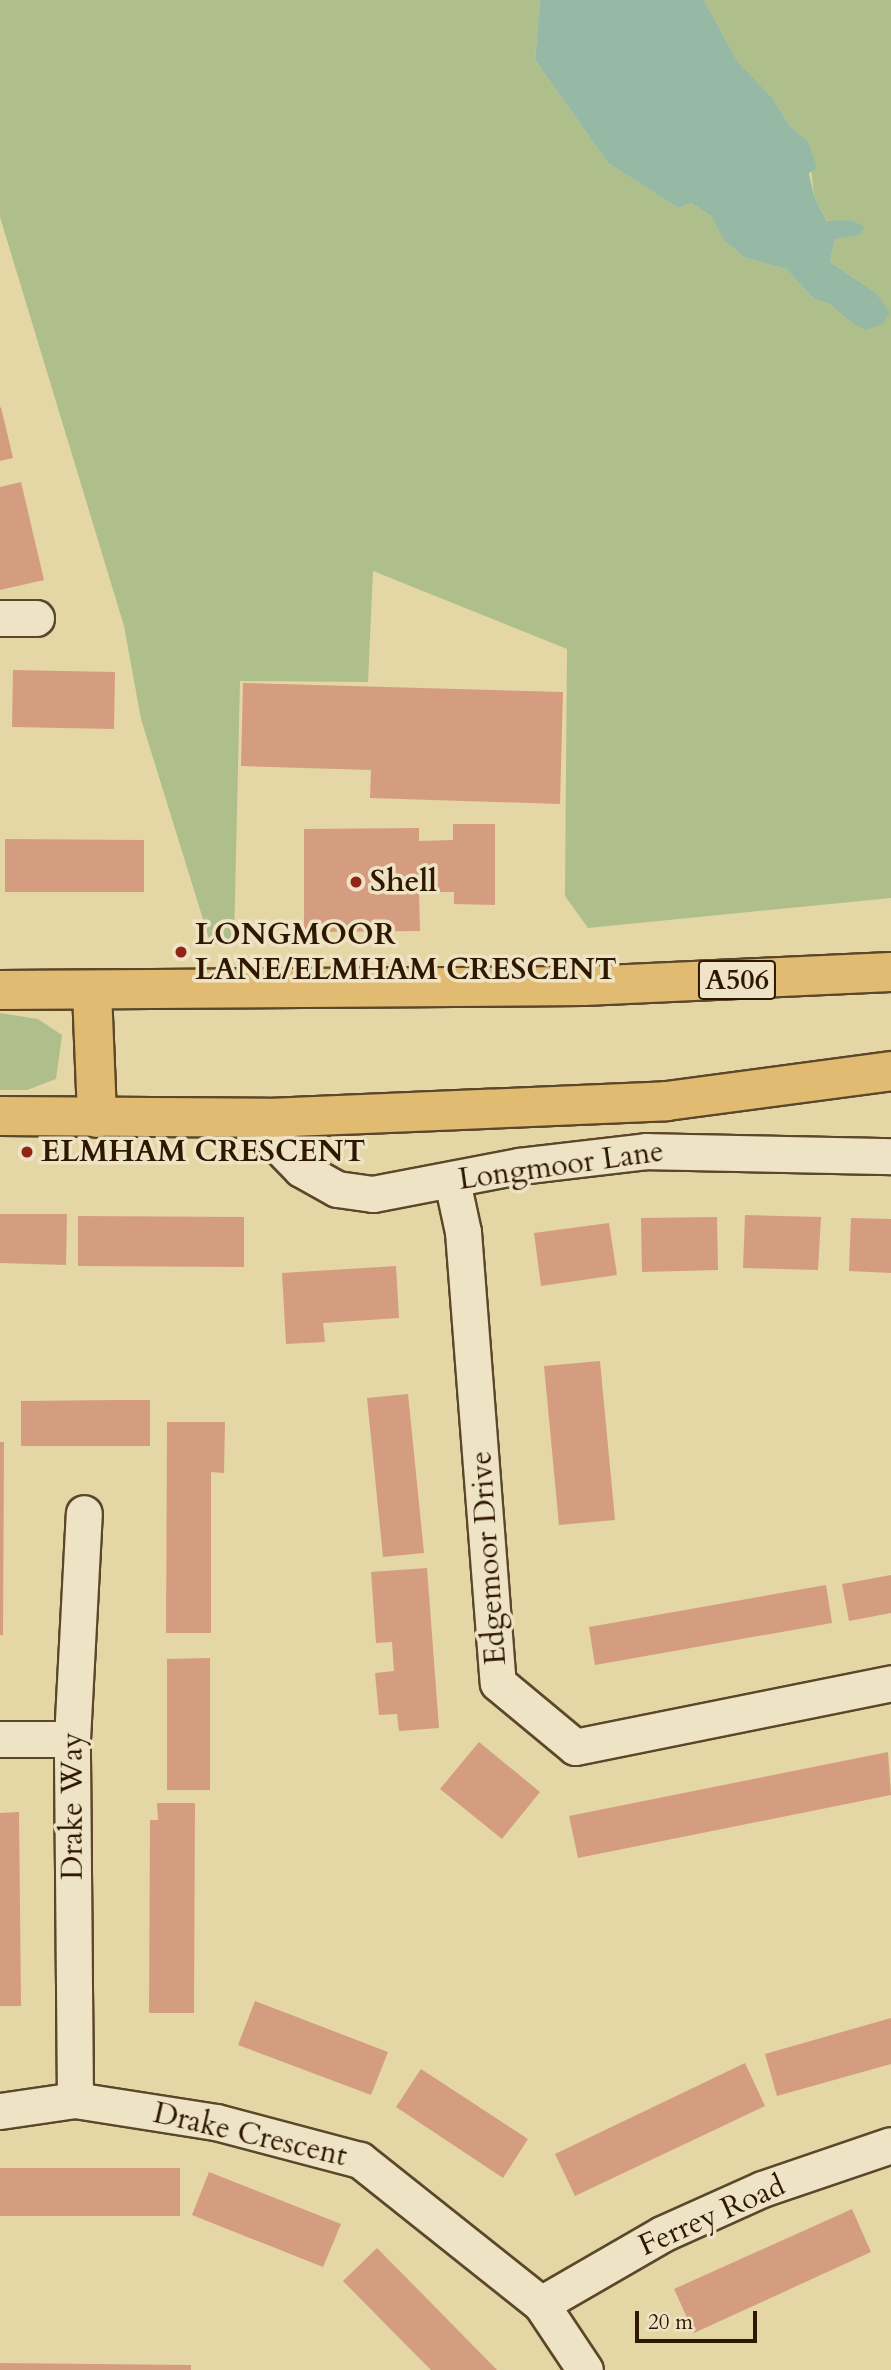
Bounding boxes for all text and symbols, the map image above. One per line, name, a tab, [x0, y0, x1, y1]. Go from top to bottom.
place label: Shell	[370, 864, 437, 900]
marker: Shell	[348, 874, 364, 890]
place label: LONGMOOR LANE/ELMHAM CRESCENT	[195, 917, 617, 988]
marker: LONGMOOR LANE/ELMHAM CRESCENT	[173, 944, 189, 960]
road number: A506	[697, 956, 777, 1004]
place label: ELMHAM CRESCENT	[41, 1134, 365, 1170]
street label: Longmoor Lane	[456, 1134, 666, 1198]
marker: ELMHAM CRESCENT	[19, 1144, 35, 1160]
street label: Edgemoor Drive	[464, 1450, 514, 1666]
street label: Drake Way	[55, 1732, 91, 1880]
street label: Drake Crescent	[150, 2095, 350, 2175]
street label: Ferrey Road	[633, 2168, 791, 2264]
scale bar	[639, 2296, 762, 2340]
text: 20 m	[648, 2308, 693, 2337]

